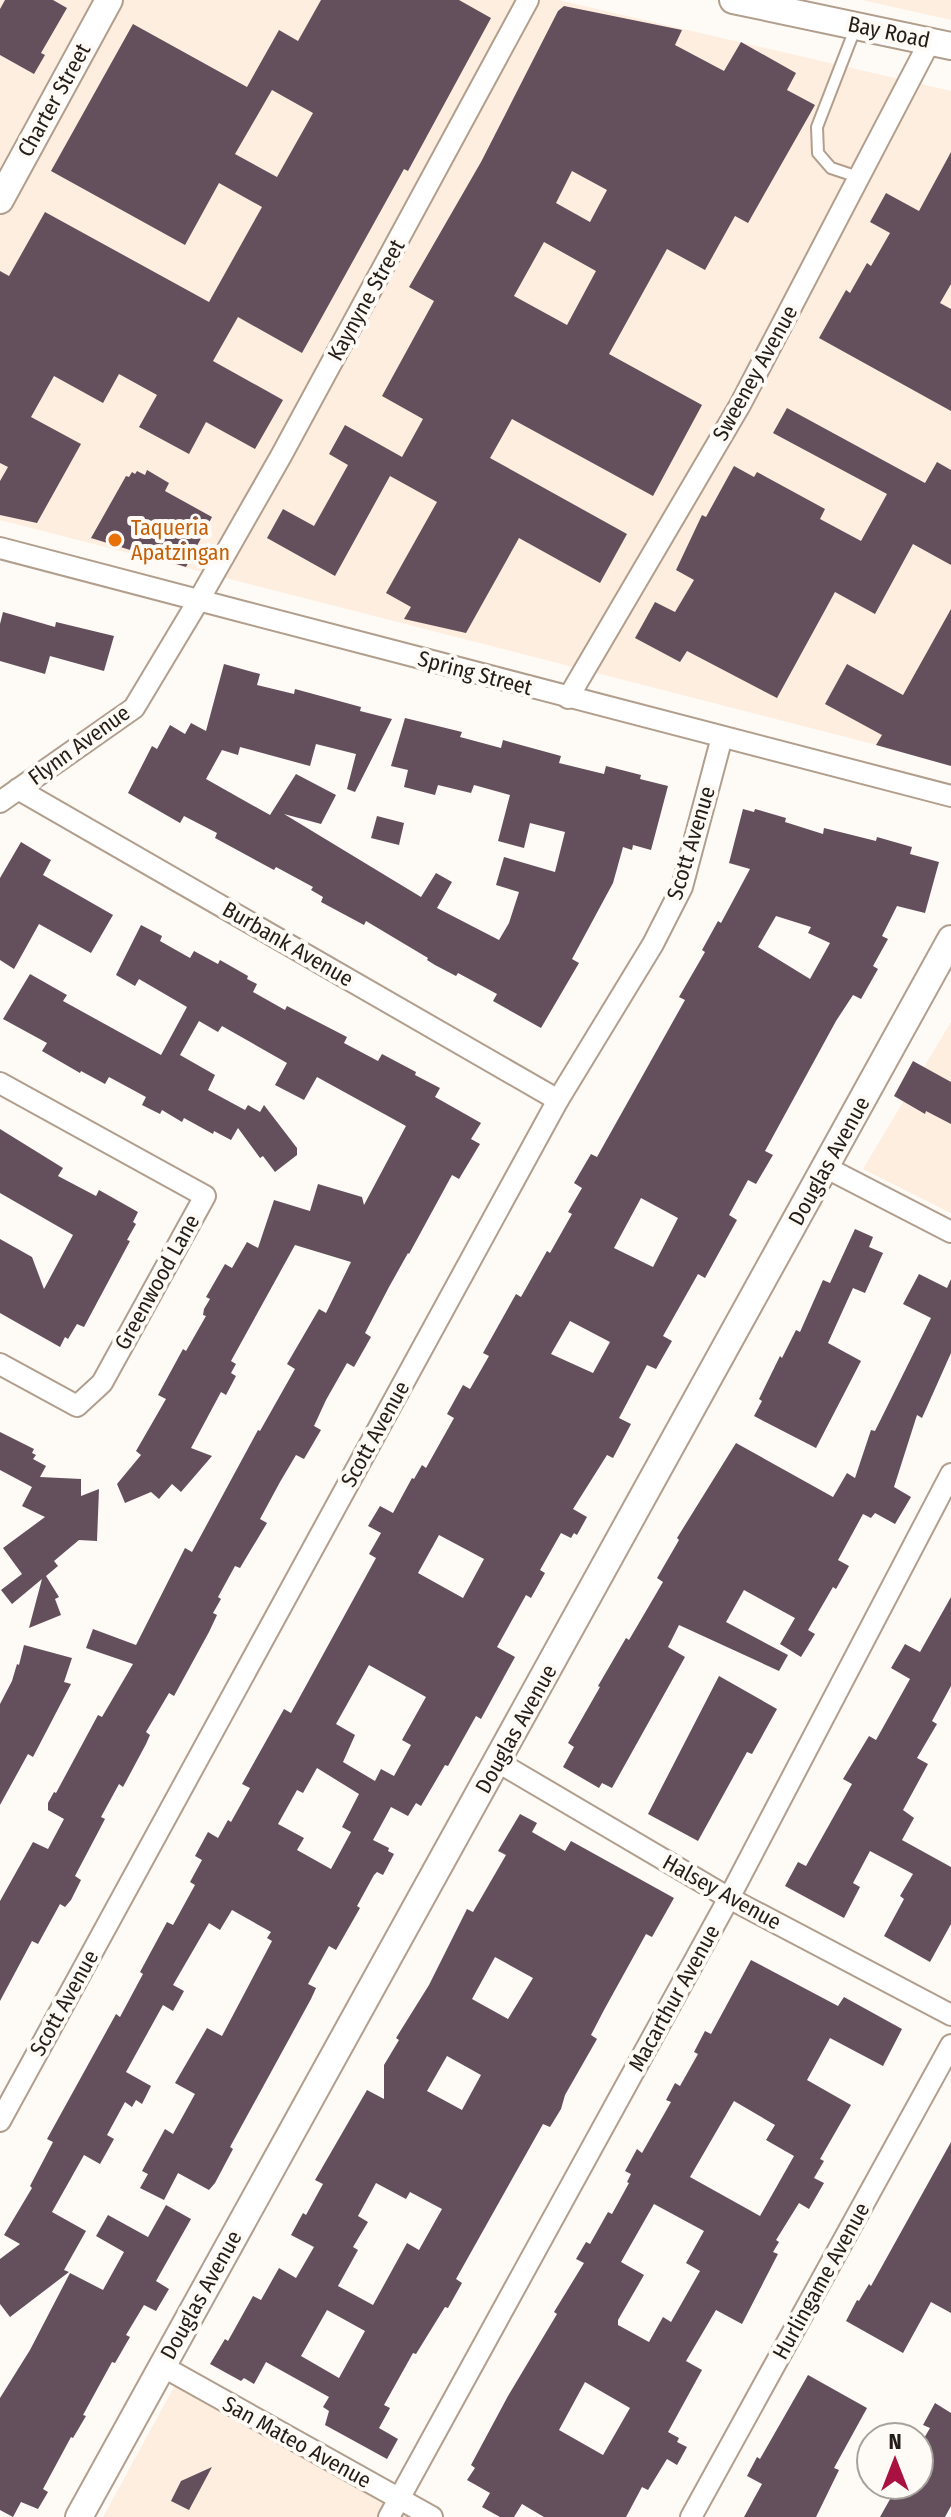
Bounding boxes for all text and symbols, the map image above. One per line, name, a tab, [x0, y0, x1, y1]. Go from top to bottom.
street label: Bay Road	[846, 10, 932, 54]
street label: Charter Street	[12, 38, 97, 162]
street label: Kaynyne Street	[322, 234, 411, 365]
street label: Sweeney Avenue	[707, 301, 803, 445]
place label: Taqueria Apatzingan	[131, 514, 230, 566]
marker: Taqueria Apatzingan	[106, 531, 124, 549]
street label: Spring Street	[415, 645, 536, 701]
street label: Flynn Avenue	[23, 699, 135, 791]
street label: Scott Avenue	[661, 783, 721, 903]
street label: Burbank Avenue	[218, 896, 358, 992]
street label: Douglas Avenue	[782, 1092, 876, 1230]
street label: Greenwood Lane	[109, 1210, 205, 1354]
street label: Scott Avenue	[335, 1376, 415, 1492]
street label: Douglas Avenue	[469, 1660, 563, 1798]
street label: Halsey Avenue	[658, 1848, 786, 1936]
street label: Macarthur Avenue	[623, 1920, 725, 2076]
street label: Scott Avenue	[24, 1945, 104, 2061]
street label: Hurlingame Avenue	[767, 2198, 875, 2364]
street label: Douglas Avenue	[154, 2226, 248, 2364]
street label: San Mateo Avenue	[218, 2390, 376, 2494]
north arrow	[855, 2421, 935, 2501]
text: N	[888, 2428, 902, 2455]

